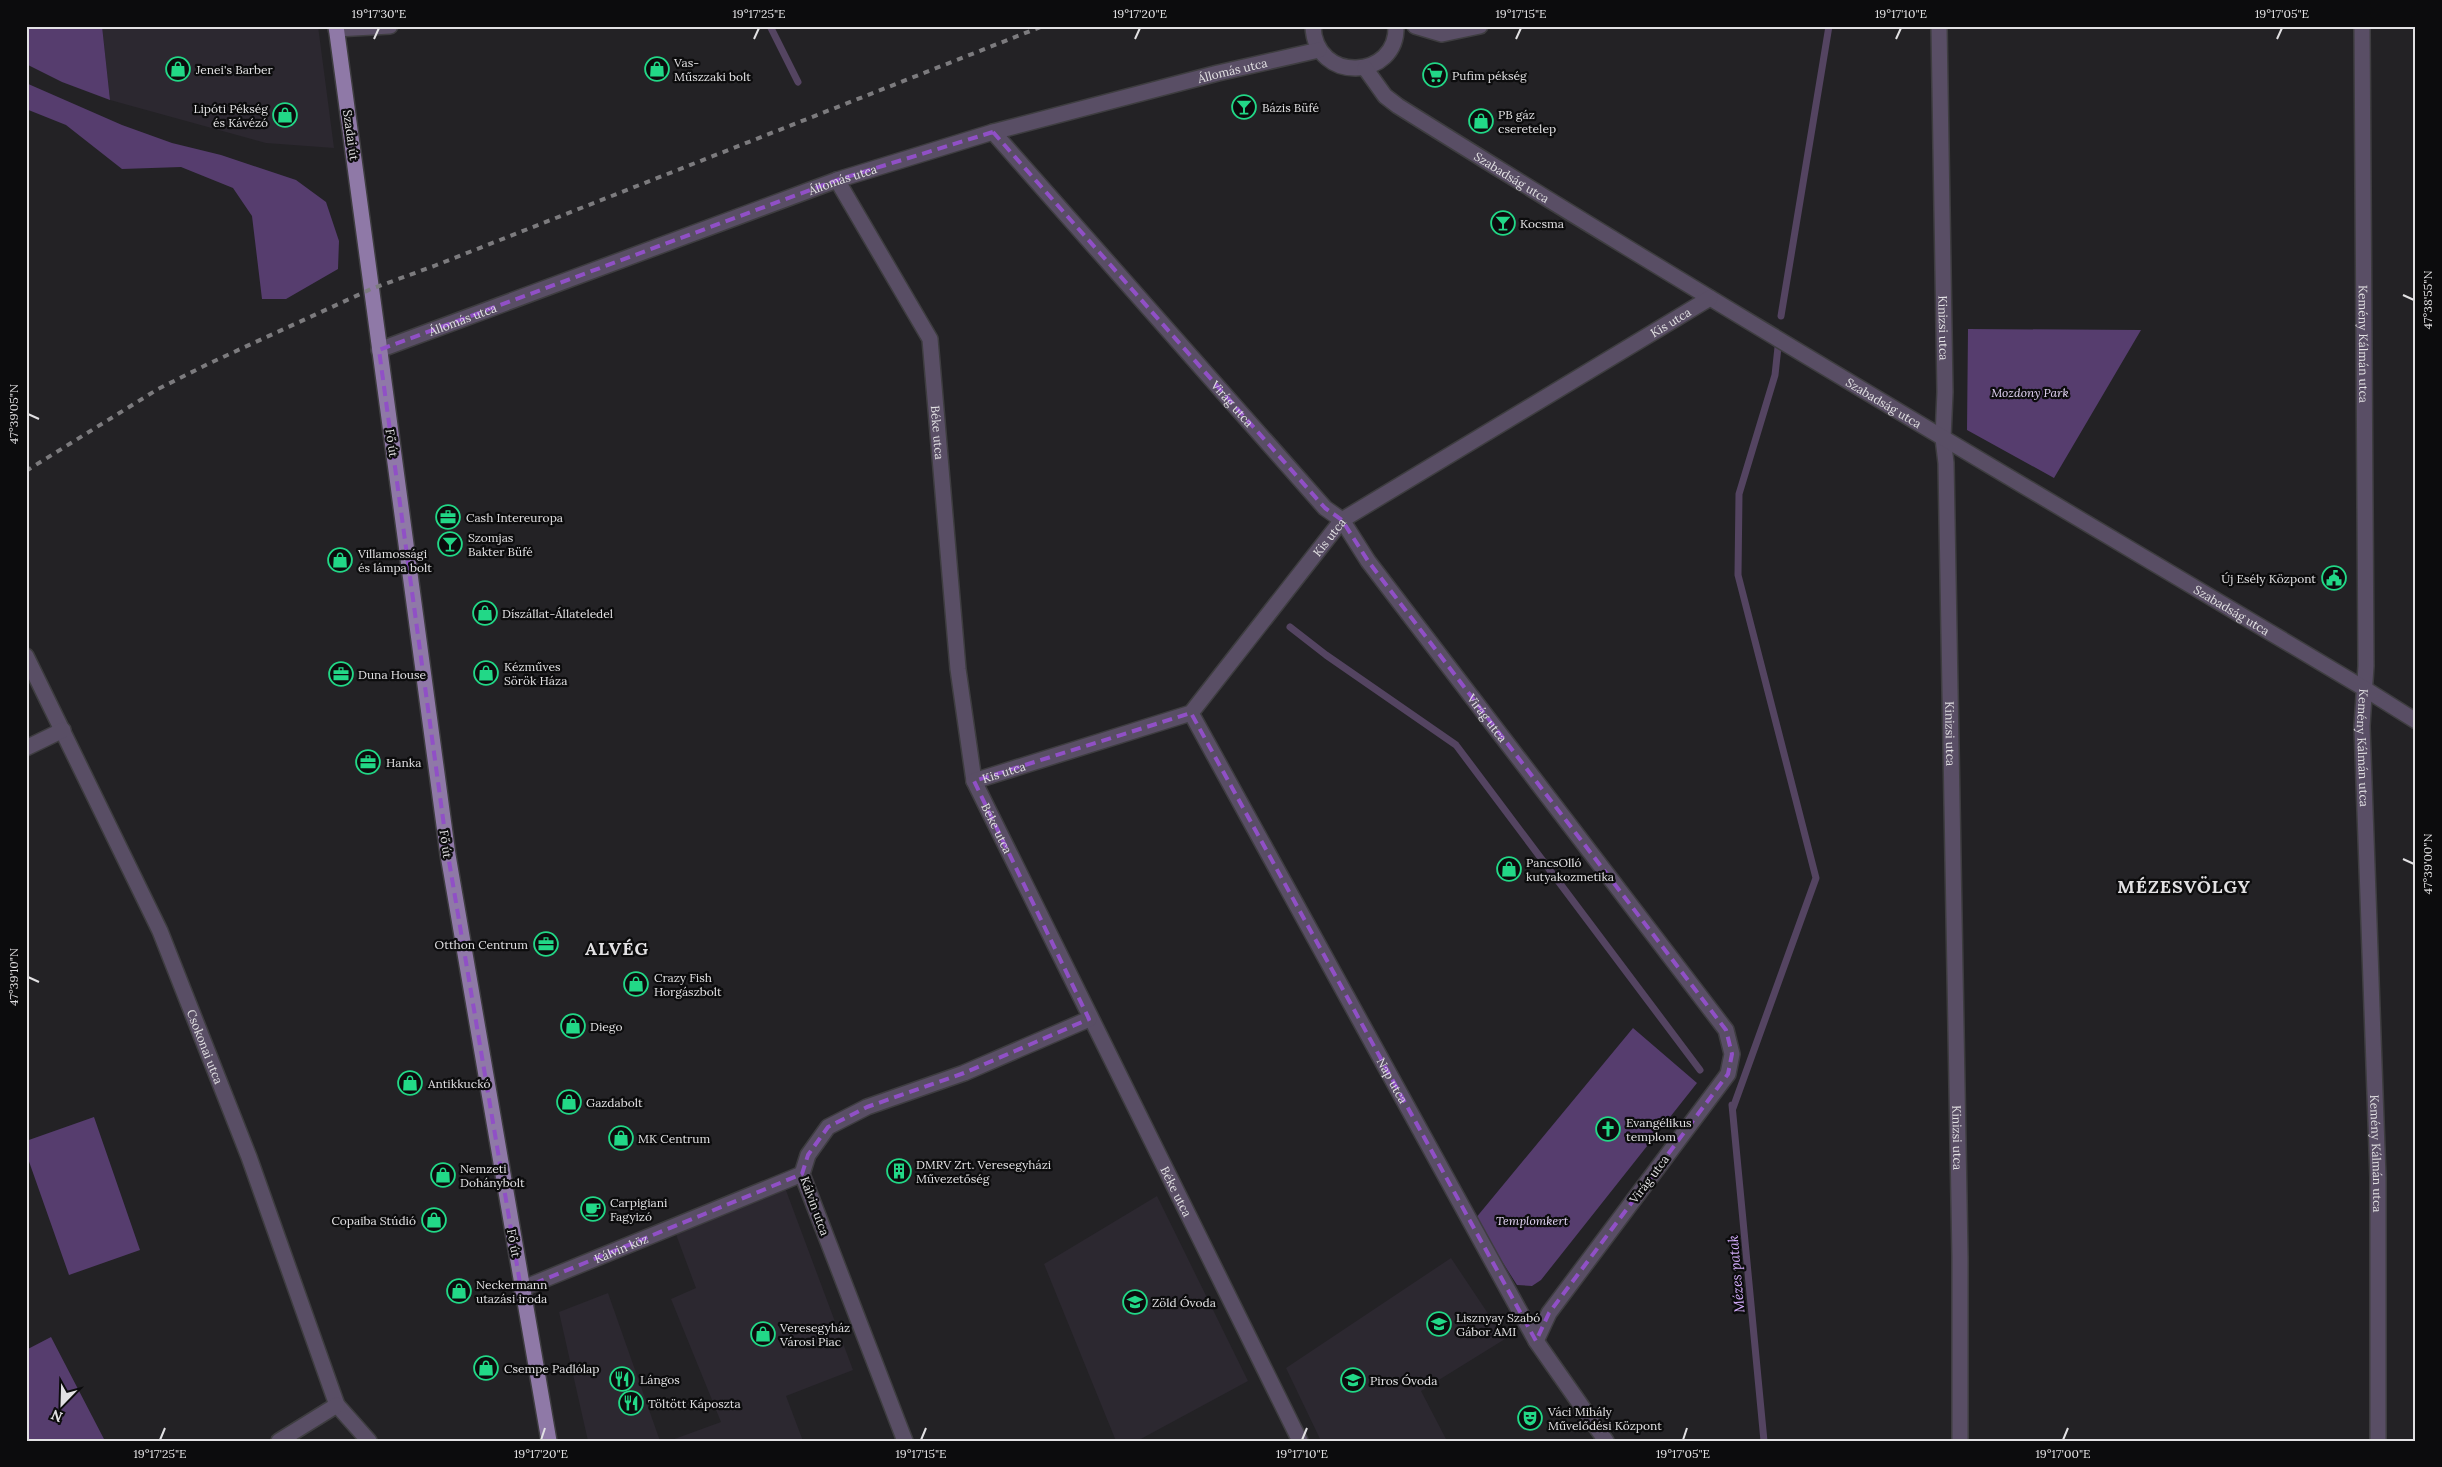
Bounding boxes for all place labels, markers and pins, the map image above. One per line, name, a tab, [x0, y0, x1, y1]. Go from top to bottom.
place label: Vas- Műszzaki bolt	[673, 55, 751, 84]
shop icon: Jenei's Barber	[165, 56, 191, 82]
shop icon: Vas- Műszzaki bolt	[644, 56, 670, 82]
place label: Jenei's Barber	[195, 62, 273, 77]
supermarket icon: Pufim pékség	[1422, 62, 1448, 88]
place label: Pufim pékség	[1452, 68, 1527, 83]
bar icon: Bázis Büfé	[1231, 94, 1257, 120]
place label: Bázis Büfé	[1262, 100, 1319, 115]
place label: Lipóti Pékség és Kávézó	[194, 101, 268, 130]
shop icon: Lipóti Pékség és Kávézó	[272, 102, 298, 128]
place label: PB gáz cseretelep	[1498, 107, 1556, 136]
shop icon: PB gáz cseretelep	[1468, 108, 1494, 134]
bar icon: Kocsma	[1490, 210, 1516, 236]
place label: Kocsma	[1520, 216, 1564, 231]
office icon: Cash Intereuropa	[435, 504, 461, 530]
place label: Cash Intereuropa	[466, 510, 563, 525]
place label: Szomjas Bakter Büfé	[468, 530, 533, 559]
bar icon: Szomjas Bakter Büfé	[437, 531, 463, 557]
place label: Villamossági és lámpa bolt	[357, 546, 432, 575]
shop icon: Villamossági és lámpa bolt	[327, 547, 353, 573]
public building icon: Új Esély Központ	[2321, 565, 2347, 591]
place label: Új Esély Központ	[2221, 571, 2316, 586]
shop icon: Díszállat-Állateledel	[472, 600, 498, 626]
place label: Díszállat-Állateledel	[502, 606, 613, 621]
place label: Kézműves Sörök Háza	[504, 659, 567, 688]
shop icon: Kézműves Sörök Háza	[473, 660, 499, 686]
office icon: Duna House	[328, 661, 354, 687]
place label: Duna House	[358, 667, 427, 682]
office icon: Hanka	[355, 749, 381, 775]
place label: Hanka	[386, 755, 421, 770]
place label: PancsOlló kutyakozmetika	[1526, 855, 1614, 884]
shop icon: PancsOlló kutyakozmetika	[1496, 856, 1522, 882]
office icon: Otthon Centrum	[533, 931, 559, 957]
place label: Otthon Centrum	[435, 937, 528, 952]
place label: Crazy Fish Horgászbolt	[654, 970, 722, 999]
shop icon: Crazy Fish Horgászbolt	[623, 971, 649, 997]
shop icon: Diego	[560, 1013, 586, 1039]
place label: Diego	[590, 1019, 622, 1034]
shop icon: Antikkuckó	[397, 1070, 423, 1096]
place label: Antikkuckó	[427, 1076, 491, 1091]
shop icon: Gazdabolt	[556, 1089, 582, 1115]
place label: Gazdabolt	[586, 1095, 643, 1110]
place label: Evangélikus templom	[1626, 1115, 1692, 1144]
church icon: Evangélikus templom	[1595, 1116, 1621, 1142]
shop icon: MK Centrum	[608, 1125, 634, 1151]
place label: MK Centrum	[638, 1131, 710, 1146]
place label: DMRV Zrt. Veresegyházi Művezetőség	[916, 1157, 1051, 1186]
building icon: DMRV Zrt. Veresegyházi Művezetőség	[886, 1158, 912, 1184]
place label: Nemzeti Dohánybolt	[460, 1161, 525, 1190]
shop icon: Nemzeti Dohánybolt	[430, 1162, 456, 1188]
place label: Carpigiani Fagyizó	[610, 1195, 667, 1224]
cafe icon: Carpigiani Fagyizó	[580, 1196, 606, 1222]
shop icon: Copaiba Stúdió	[421, 1207, 447, 1233]
place label: Copaiba Stúdió	[331, 1213, 416, 1228]
place label: Neckermann utazási iroda	[476, 1277, 547, 1306]
shop icon: Neckermann utazási iroda	[446, 1278, 472, 1304]
school or university icon: Zöld Óvoda	[1122, 1289, 1148, 1315]
place label: Zöld Óvoda	[1152, 1295, 1216, 1310]
place label: Lisznyay Szabó Gábor AMI	[1456, 1310, 1540, 1339]
school or university icon: Lisznyay Szabó Gábor AMI	[1426, 1311, 1452, 1337]
place label: Veresegyház Városi Piac	[779, 1320, 850, 1349]
shop icon: Veresegyház Városi Piac	[750, 1321, 776, 1347]
shop icon: Csempe Padlólap	[473, 1355, 499, 1381]
place label: Csempe Padlólap	[504, 1361, 599, 1376]
restaurant icon: Lángos	[609, 1366, 635, 1392]
school or university icon: Piros Óvoda	[1340, 1367, 1366, 1393]
place label: Lángos	[640, 1372, 680, 1387]
place label: Piros Óvoda	[1370, 1373, 1437, 1388]
restaurant icon: Töltött Káposzta	[618, 1390, 644, 1416]
place label: Töltött Káposzta	[648, 1396, 741, 1411]
place label: Váci Mihály Művelődési Központ	[1547, 1404, 1662, 1433]
theatre icon: Váci Mihály Művelődési Központ	[1517, 1405, 1543, 1431]

